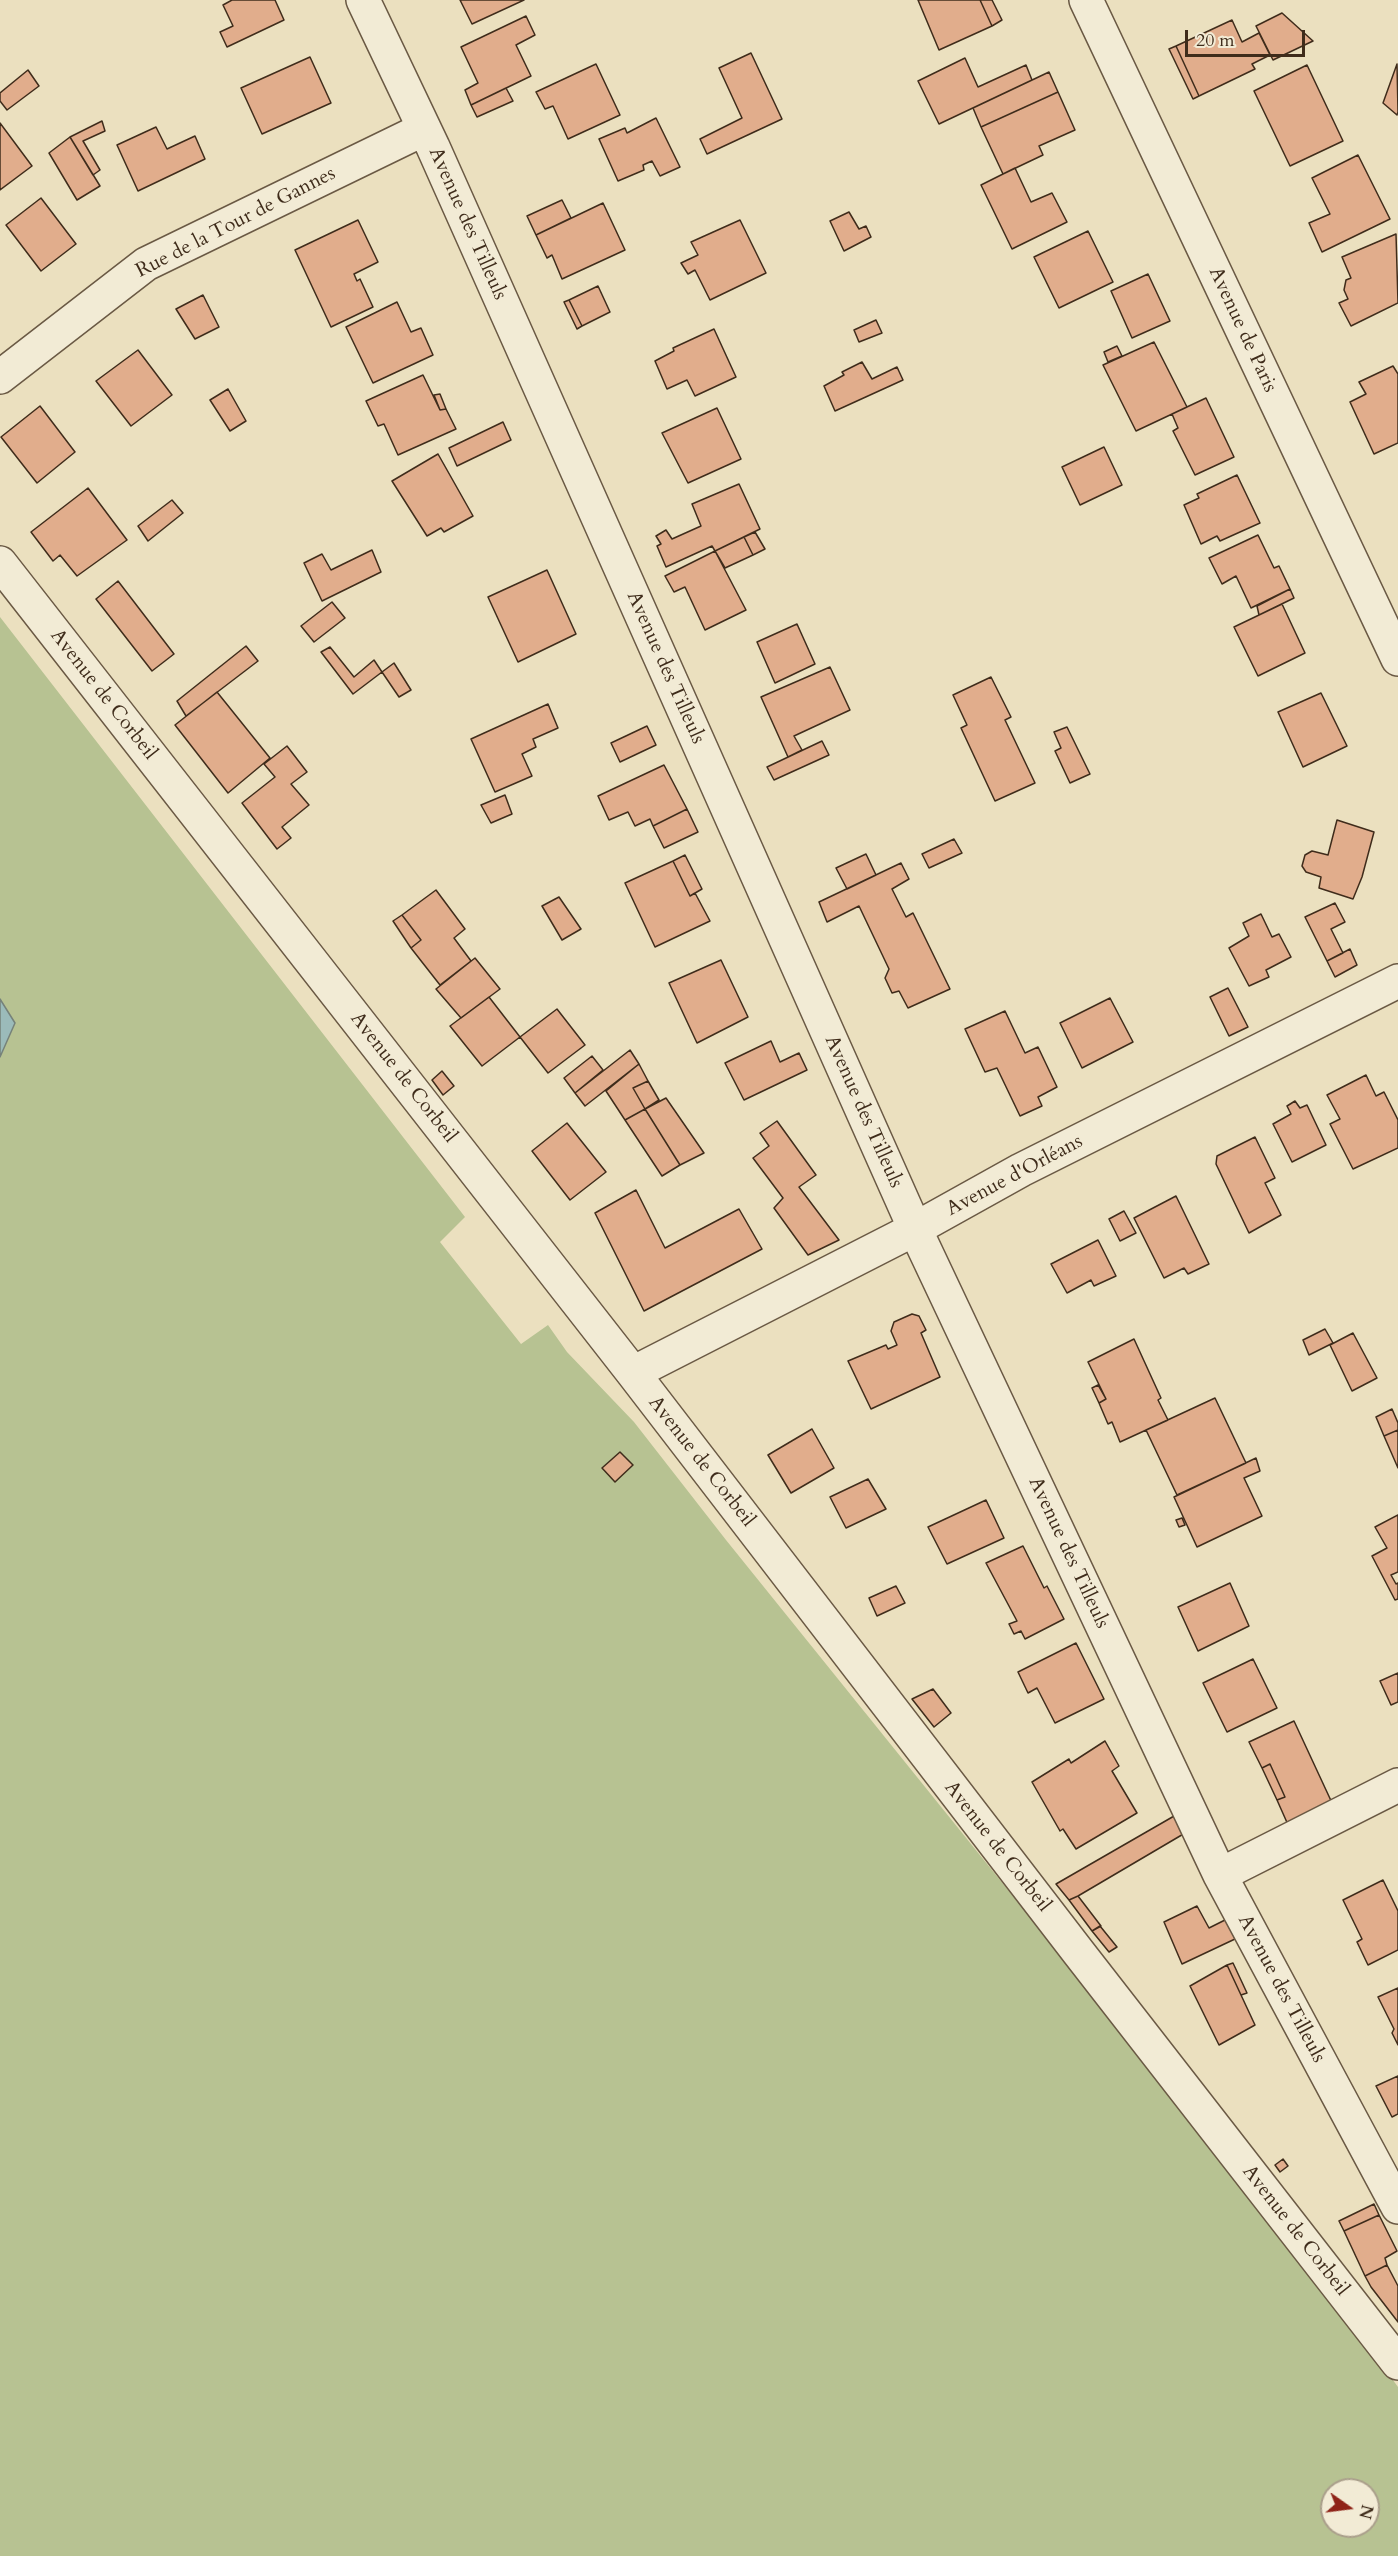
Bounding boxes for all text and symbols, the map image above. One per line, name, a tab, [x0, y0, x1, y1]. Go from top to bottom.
scale bar	[1188, 18, 1308, 56]
text: 20 m	[1196, 28, 1235, 53]
street label: Avenue des Tilleuls	[423, 144, 511, 304]
street label: Rue de la Tour de Gannes	[132, 162, 340, 284]
street label: Avenue de Paris	[1203, 264, 1281, 396]
street label: Avenue des Tilleuls	[621, 588, 709, 748]
street label: Avenue de Corbeil	[45, 625, 161, 765]
street label: Avenue de Corbeil	[345, 1008, 461, 1148]
street label: Avenue des Tilleuls	[819, 1032, 907, 1192]
street label: Avenue d'Orléans	[943, 1130, 1087, 1222]
street label: Avenue de Corbeil	[643, 1392, 759, 1532]
street label: Avenue des Tilleuls	[1022, 1473, 1114, 1633]
street label: Avenue de Corbeil	[939, 1777, 1055, 1917]
street label: Avenue des Tilleuls	[1232, 1911, 1330, 2067]
street label: Avenue de Corbeil	[1237, 2161, 1353, 2301]
north arrow	[1320, 2478, 1380, 2538]
text: N	[1353, 2502, 1378, 2521]

